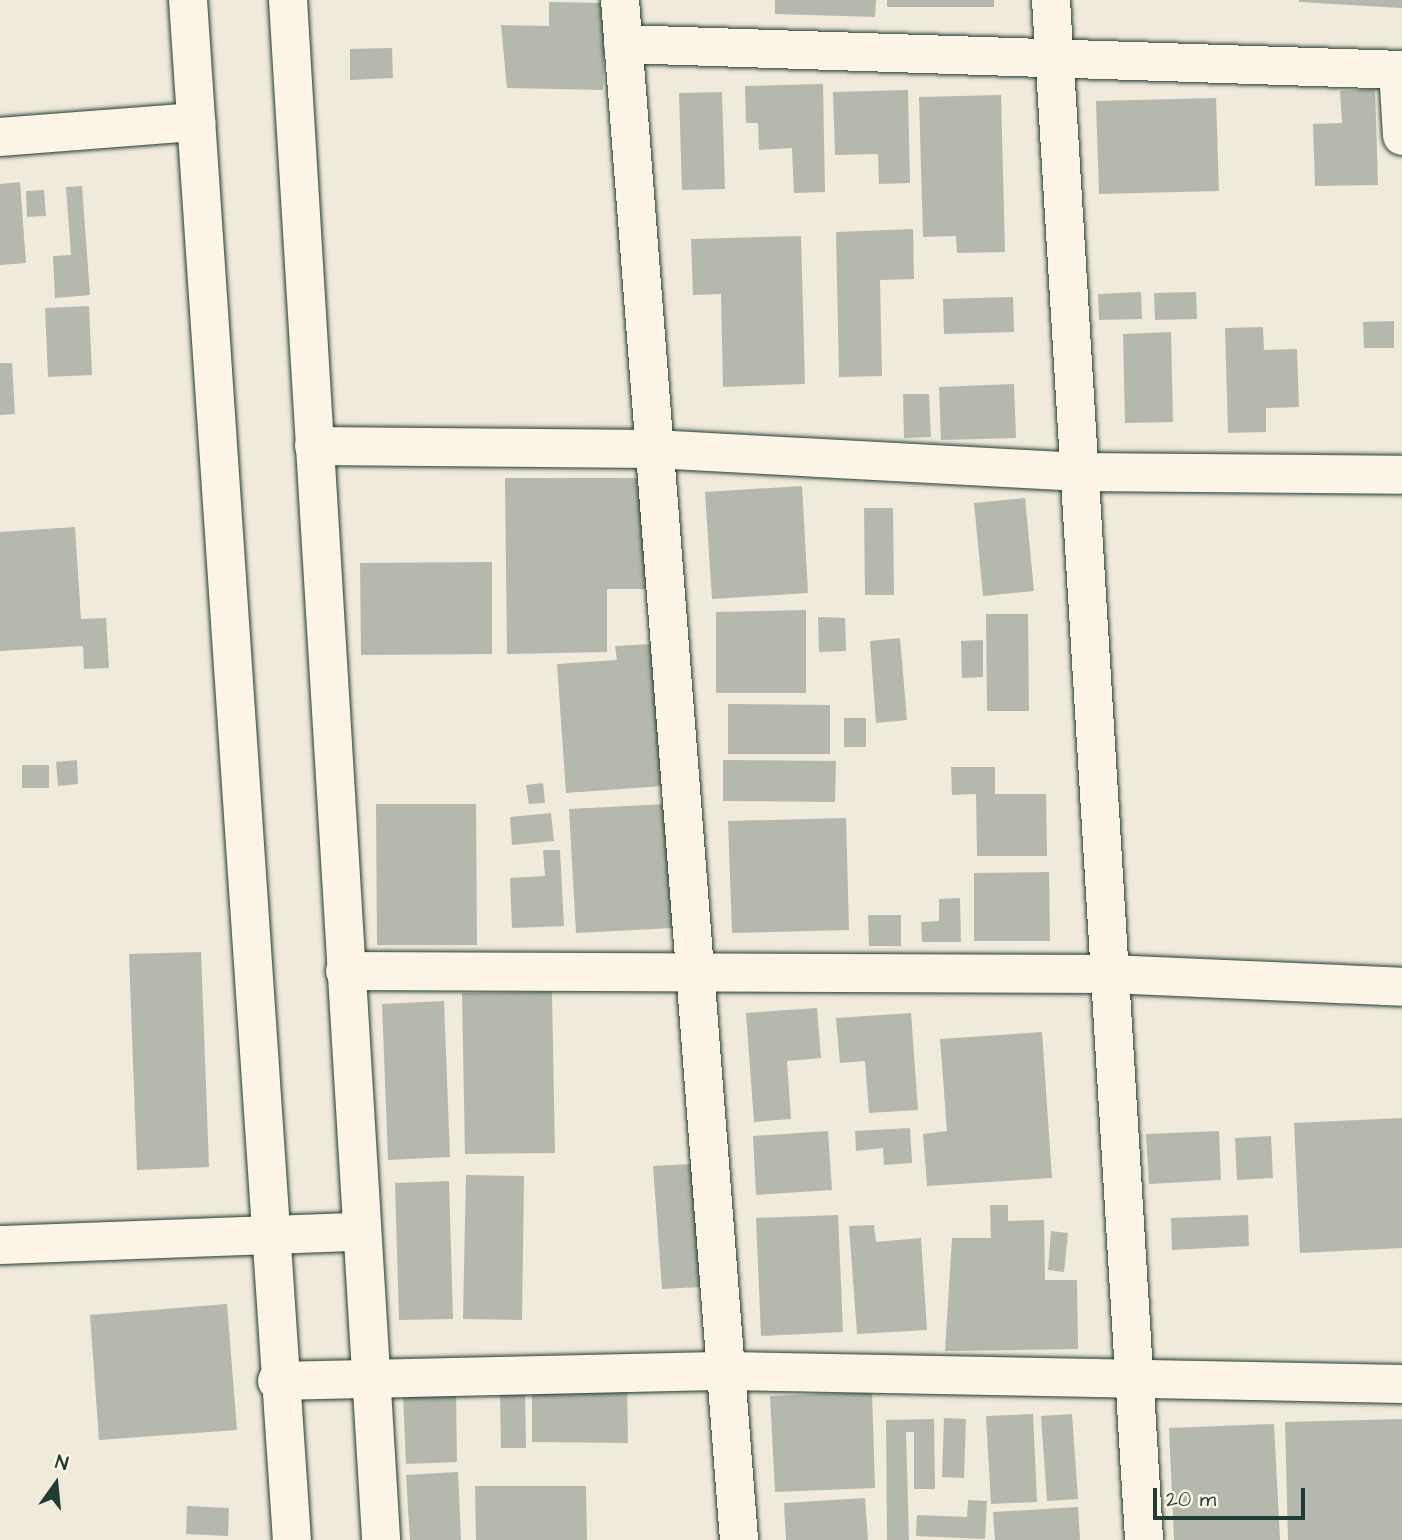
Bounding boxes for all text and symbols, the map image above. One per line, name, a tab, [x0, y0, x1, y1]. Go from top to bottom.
north arrow	[21, 1449, 91, 1519]
text: N	[52, 1449, 71, 1478]
scale bar	[1157, 1474, 1309, 1518]
text: 20 m	[1166, 1485, 1216, 1514]

